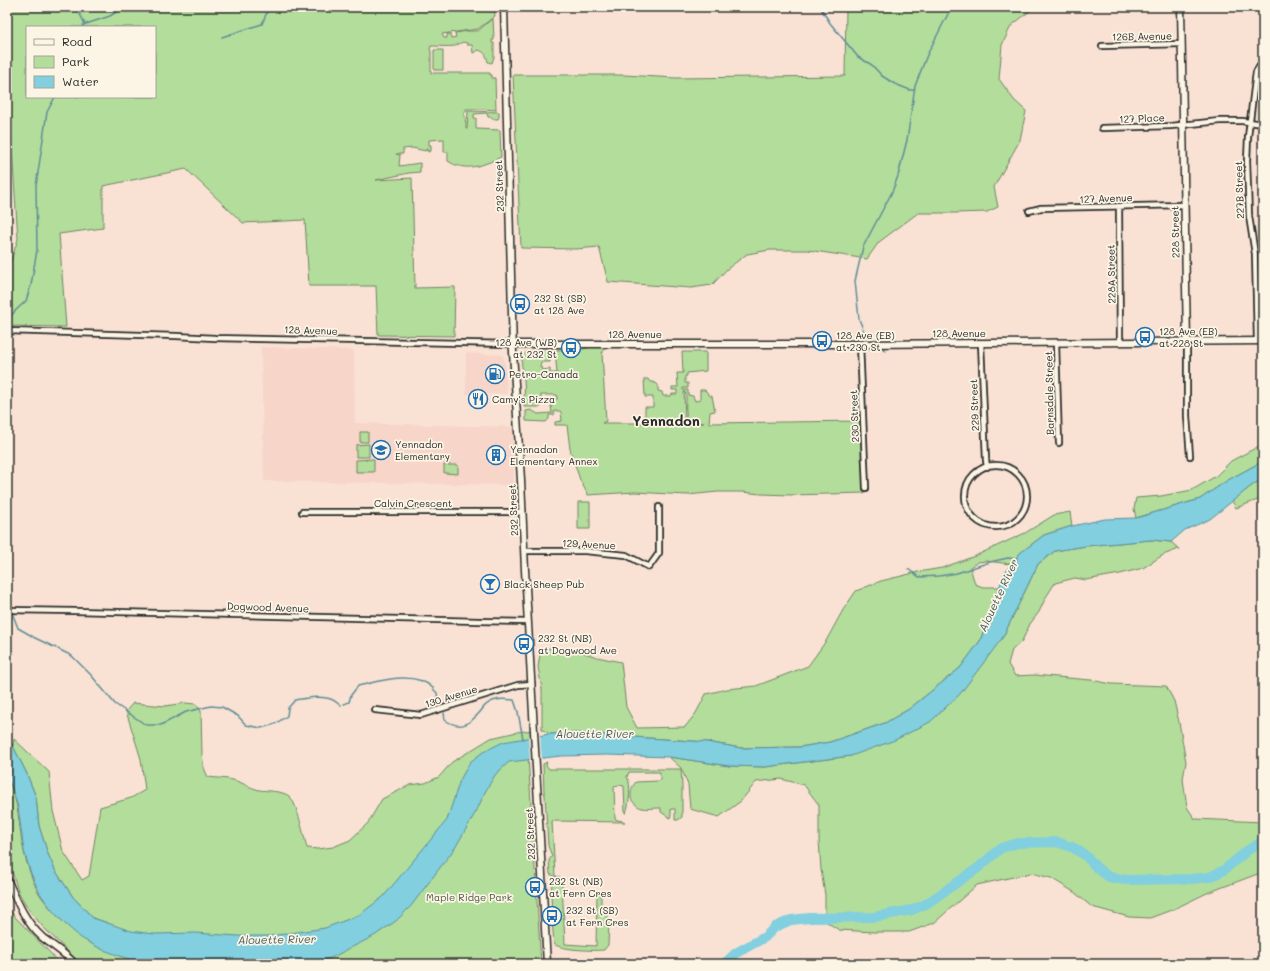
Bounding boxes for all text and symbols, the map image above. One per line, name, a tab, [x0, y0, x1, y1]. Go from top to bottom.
legend	[26, 26, 156, 98]
street label: 126B Avenue	[1112, 28, 1172, 44]
text: Road	[62, 33, 92, 49]
text: Park	[62, 53, 89, 69]
text: Water	[62, 73, 99, 89]
street label: 127 Place	[1119, 110, 1165, 126]
street label: 232 Street	[491, 160, 507, 212]
street label: 227B Street	[1231, 161, 1247, 219]
street label: 127 Avenue	[1079, 190, 1133, 206]
street label: 228 Street	[1168, 206, 1182, 258]
street label: 228A Street	[1103, 244, 1119, 304]
place label: 232 St (SB) at 128 Ave	[534, 291, 586, 317]
bus stop icon: 232 St (SB) at 128 Ave	[509, 293, 531, 315]
street label: 128 Avenue	[284, 322, 338, 338]
place label: 128 Ave (EB) at 228 St	[1159, 324, 1218, 350]
street label: 128 Avenue	[932, 326, 986, 340]
bus stop icon: 128 Ave (EB) at 228 St	[1134, 326, 1156, 348]
street label: 128 Avenue	[608, 327, 662, 341]
place label: 128 Ave (EB) at 230 St	[836, 328, 895, 354]
bus stop icon: 128 Ave (EB) at 230 St	[811, 330, 833, 352]
place label: 128 Ave (WB) at 232 St	[495, 335, 557, 361]
bus stop icon: 128 Ave (WB) at 232 St	[560, 337, 582, 359]
street label: Barnsdale Street	[1041, 351, 1057, 435]
fuel station icon: Petro-Canada	[484, 363, 506, 385]
place label: Petro-Canada	[509, 367, 579, 381]
street label: 229 Street	[966, 379, 982, 431]
restaurant icon: Camy's Pizza	[467, 388, 489, 410]
street label: 230 Street	[846, 389, 862, 443]
place label: Camy's Pizza	[492, 392, 555, 406]
district label: Yennadon	[632, 411, 700, 430]
place label: Yennadon Elementary	[395, 437, 450, 463]
school or university icon: Yennadon Elementary	[370, 439, 392, 461]
place label: Yennadon Elementary Annex	[510, 442, 597, 468]
building icon: Yennadon Elementary Annex	[485, 444, 507, 466]
street label: 232 Street	[505, 484, 521, 536]
street label: Calvin Crescent	[374, 496, 452, 510]
street label: 129 Avenue	[562, 536, 616, 552]
water label: Alouette River	[975, 556, 1022, 634]
bar icon: Black Sheep Pub	[479, 573, 501, 595]
place label: Black Sheep Pub	[504, 577, 584, 591]
street label: Dogwood Avenue	[227, 599, 309, 615]
place label: 232 St (NB) at Dogwood Ave	[538, 631, 617, 657]
bus stop icon: 232 St (NB) at Dogwood Ave	[513, 633, 535, 655]
street label: 130 Avenue	[423, 681, 479, 711]
water label: Alouette River	[556, 726, 635, 741]
street label: 232 Street	[522, 808, 538, 860]
place label: 232 St (NB) at Fern Cres	[549, 874, 612, 900]
bus stop icon: 232 St (NB) at Fern Cres	[524, 876, 546, 898]
park label: Maple Ridge Park	[426, 890, 512, 904]
place label: 232 St (SB) at Fern Cres	[566, 903, 629, 929]
bus stop icon: 232 St (SB) at Fern Cres	[541, 905, 563, 927]
water label: Alouette River	[238, 931, 317, 947]

